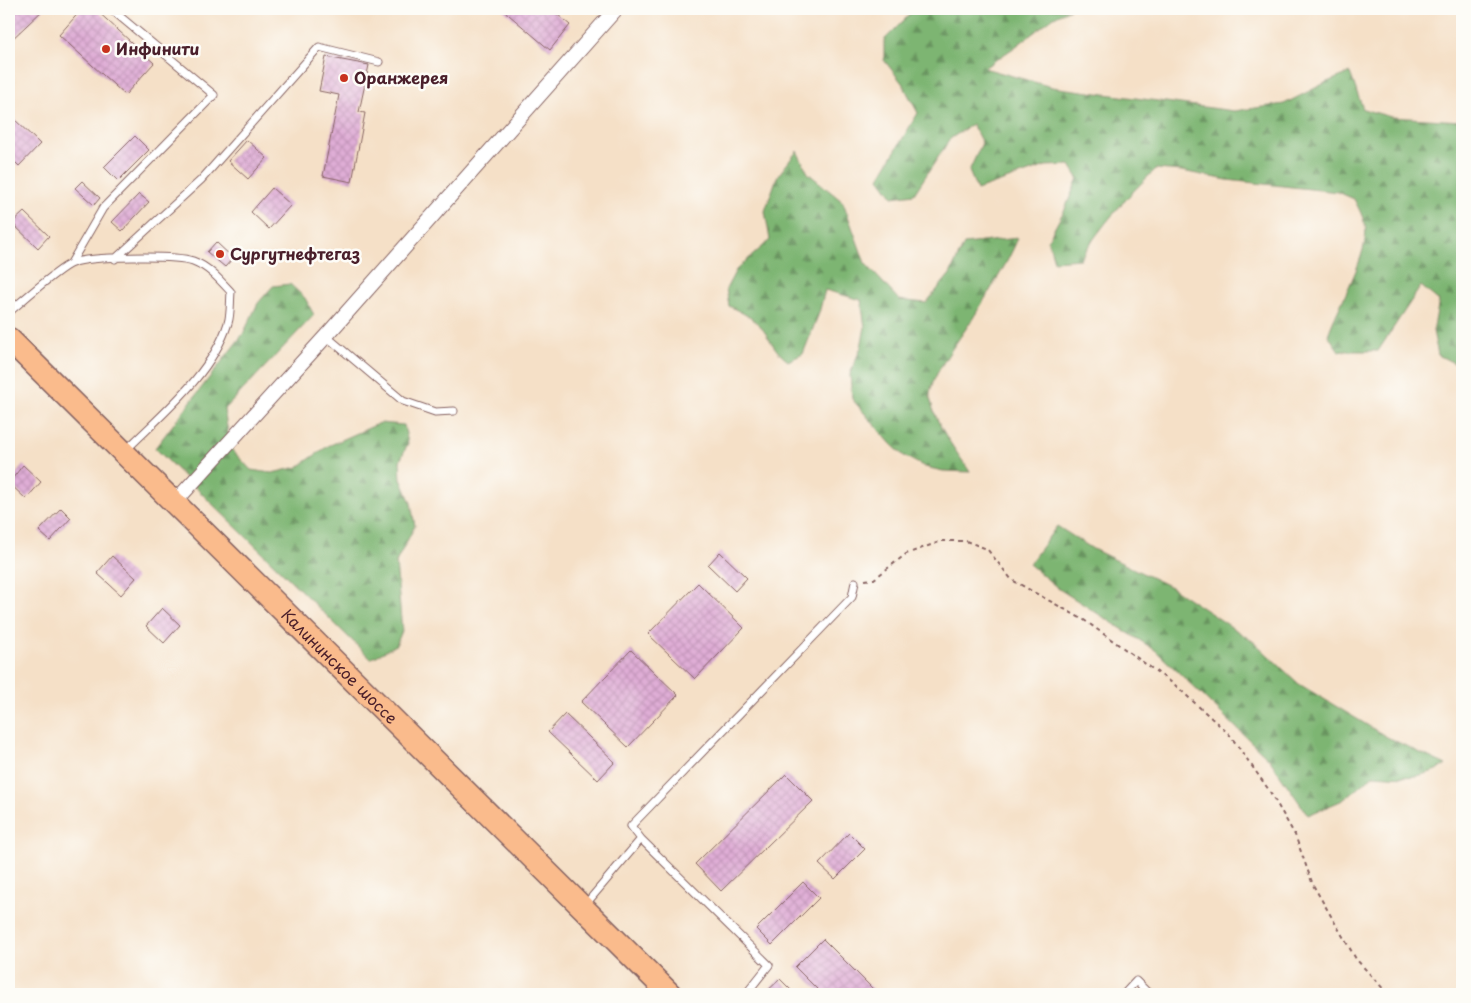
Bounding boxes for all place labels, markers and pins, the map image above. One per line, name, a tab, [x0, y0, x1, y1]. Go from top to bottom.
place label: Инфинити	[116, 36, 200, 60]
marker: Инфинити	[100, 43, 112, 55]
place label: Оранжерея	[354, 65, 448, 89]
marker: Оранжерея	[338, 72, 350, 84]
place label: Сургутнефтегаз	[230, 241, 360, 265]
marker: Сургутнефтегаз	[214, 248, 226, 260]

